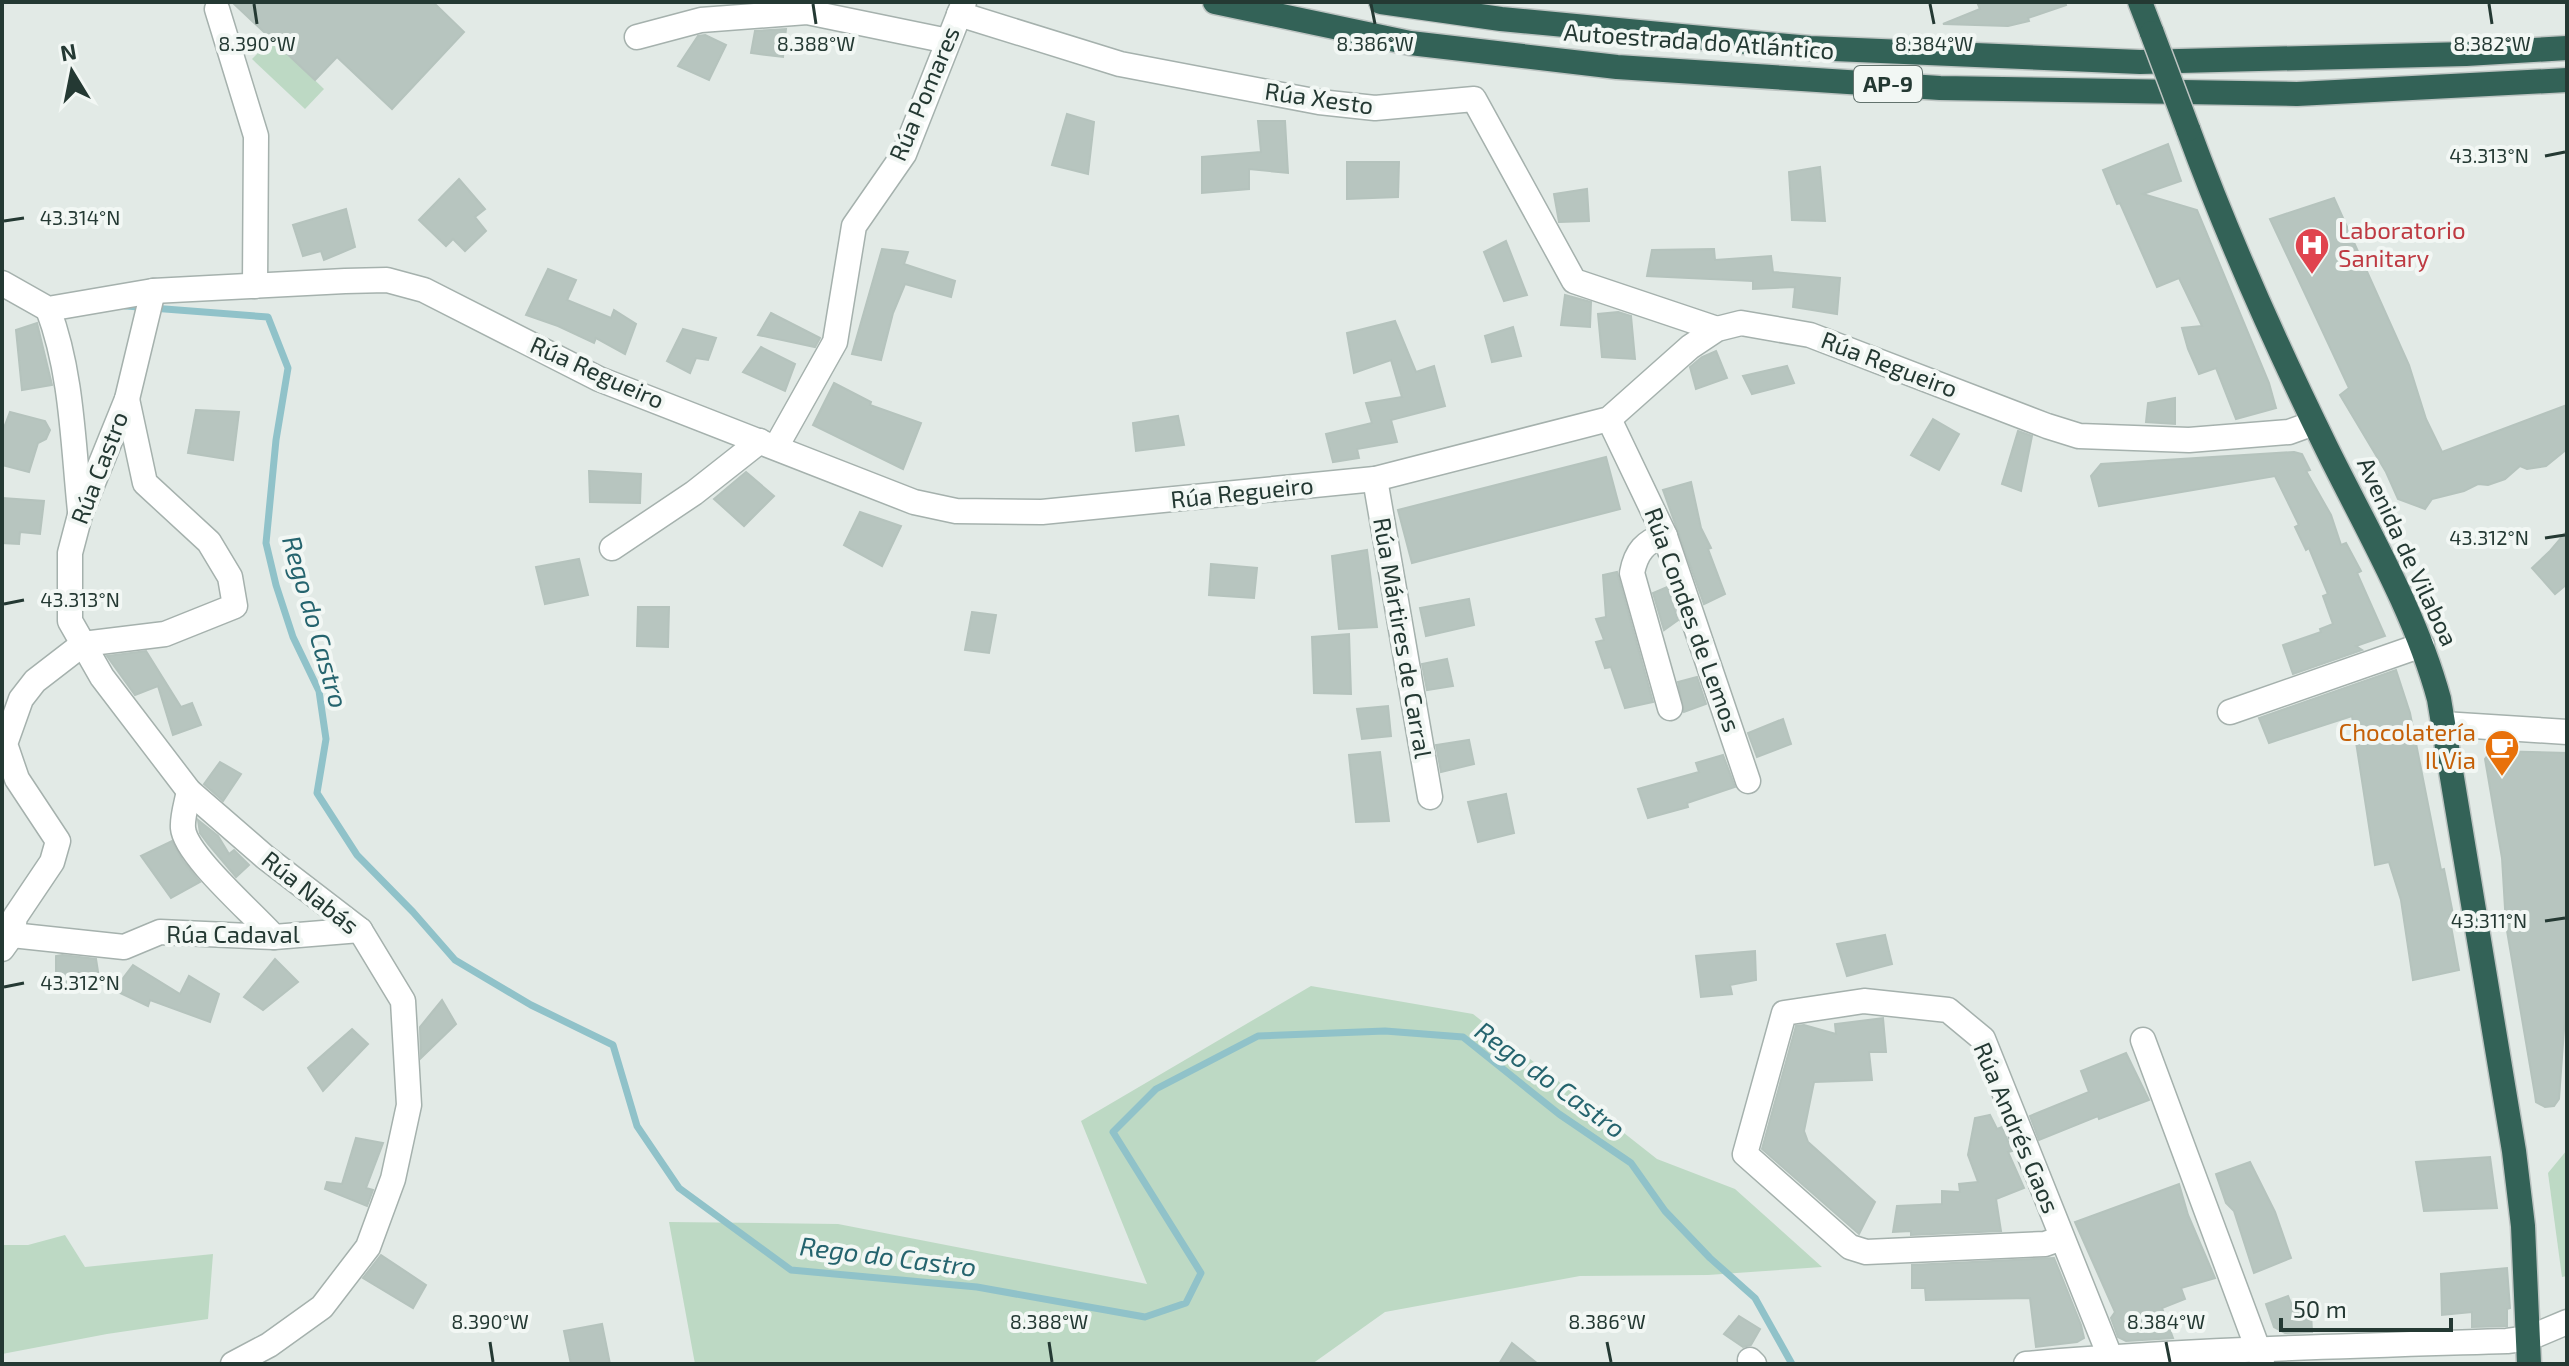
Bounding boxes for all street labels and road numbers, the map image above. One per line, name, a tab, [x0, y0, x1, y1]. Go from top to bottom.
street label: Autoestrada do Atlántico	[1563, 17, 1835, 64]
street label: Rúa Pomares	[882, 22, 965, 165]
road number: AP-9	[1854, 66, 1922, 102]
street label: Rúa Xesto	[1263, 76, 1375, 119]
street label: Rúa Regueiro	[1817, 324, 1962, 403]
street label: Rúa Regueiro	[526, 329, 669, 414]
street label: Rúa Castro	[64, 407, 133, 528]
street label: Avenida de Vilaboa	[2352, 452, 2465, 650]
street label: Rúa Regueiro	[1169, 470, 1315, 513]
street label: Rúa Condes de Lemos	[1639, 503, 1747, 736]
street label: Rúa Mártires de Carral	[1368, 515, 1439, 760]
street label: Rúa Nabás	[257, 844, 365, 940]
street label: Rúa Cadaval	[166, 919, 300, 948]
street label: Rúa Andrés Gaos	[1968, 1038, 2066, 1217]

